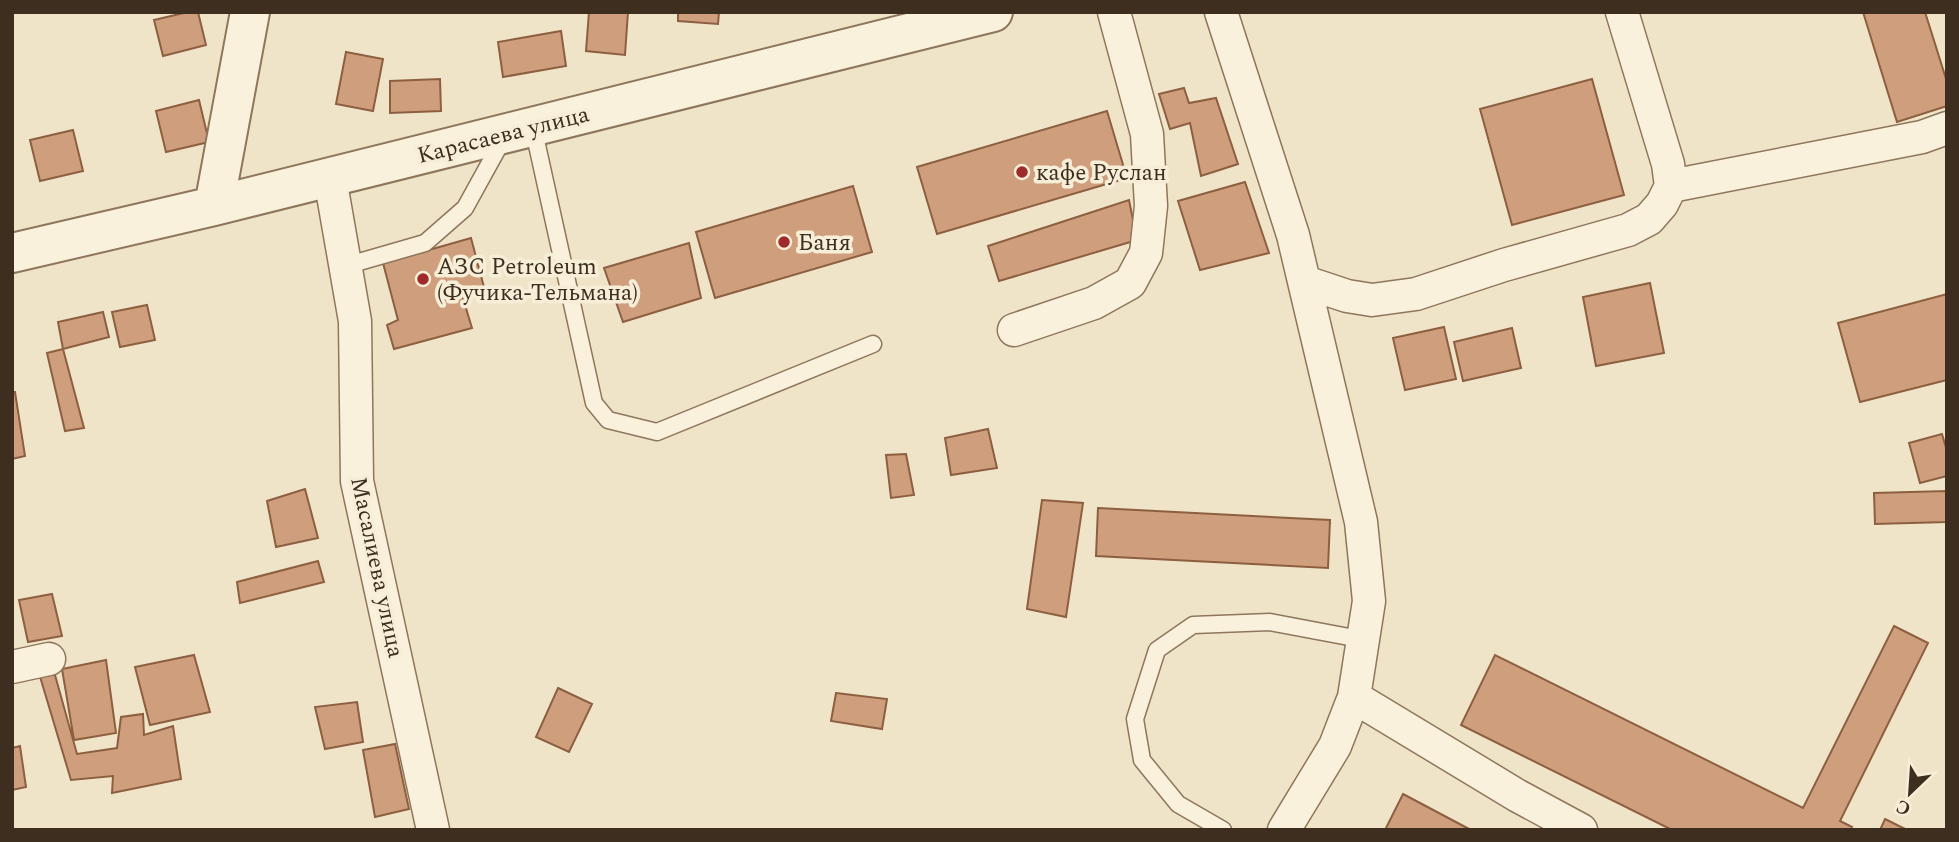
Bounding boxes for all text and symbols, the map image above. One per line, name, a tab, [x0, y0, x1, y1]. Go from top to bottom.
street label: Карасаева улица	[414, 97, 593, 174]
place label: кафе Руслан	[1036, 156, 1167, 191]
marker: кафе Руслан	[1014, 164, 1030, 180]
place label: Баня	[798, 226, 851, 261]
marker: Баня	[776, 234, 792, 250]
place label: АЗС Petroleum (Фучика-Тельмана)	[437, 250, 638, 311]
marker: АЗС Petroleum (Фучика-Тельмана)	[415, 271, 431, 287]
street label: Масалиева улица	[340, 474, 413, 661]
north arrow	[1875, 758, 1945, 828]
text: С	[1891, 791, 1916, 823]

